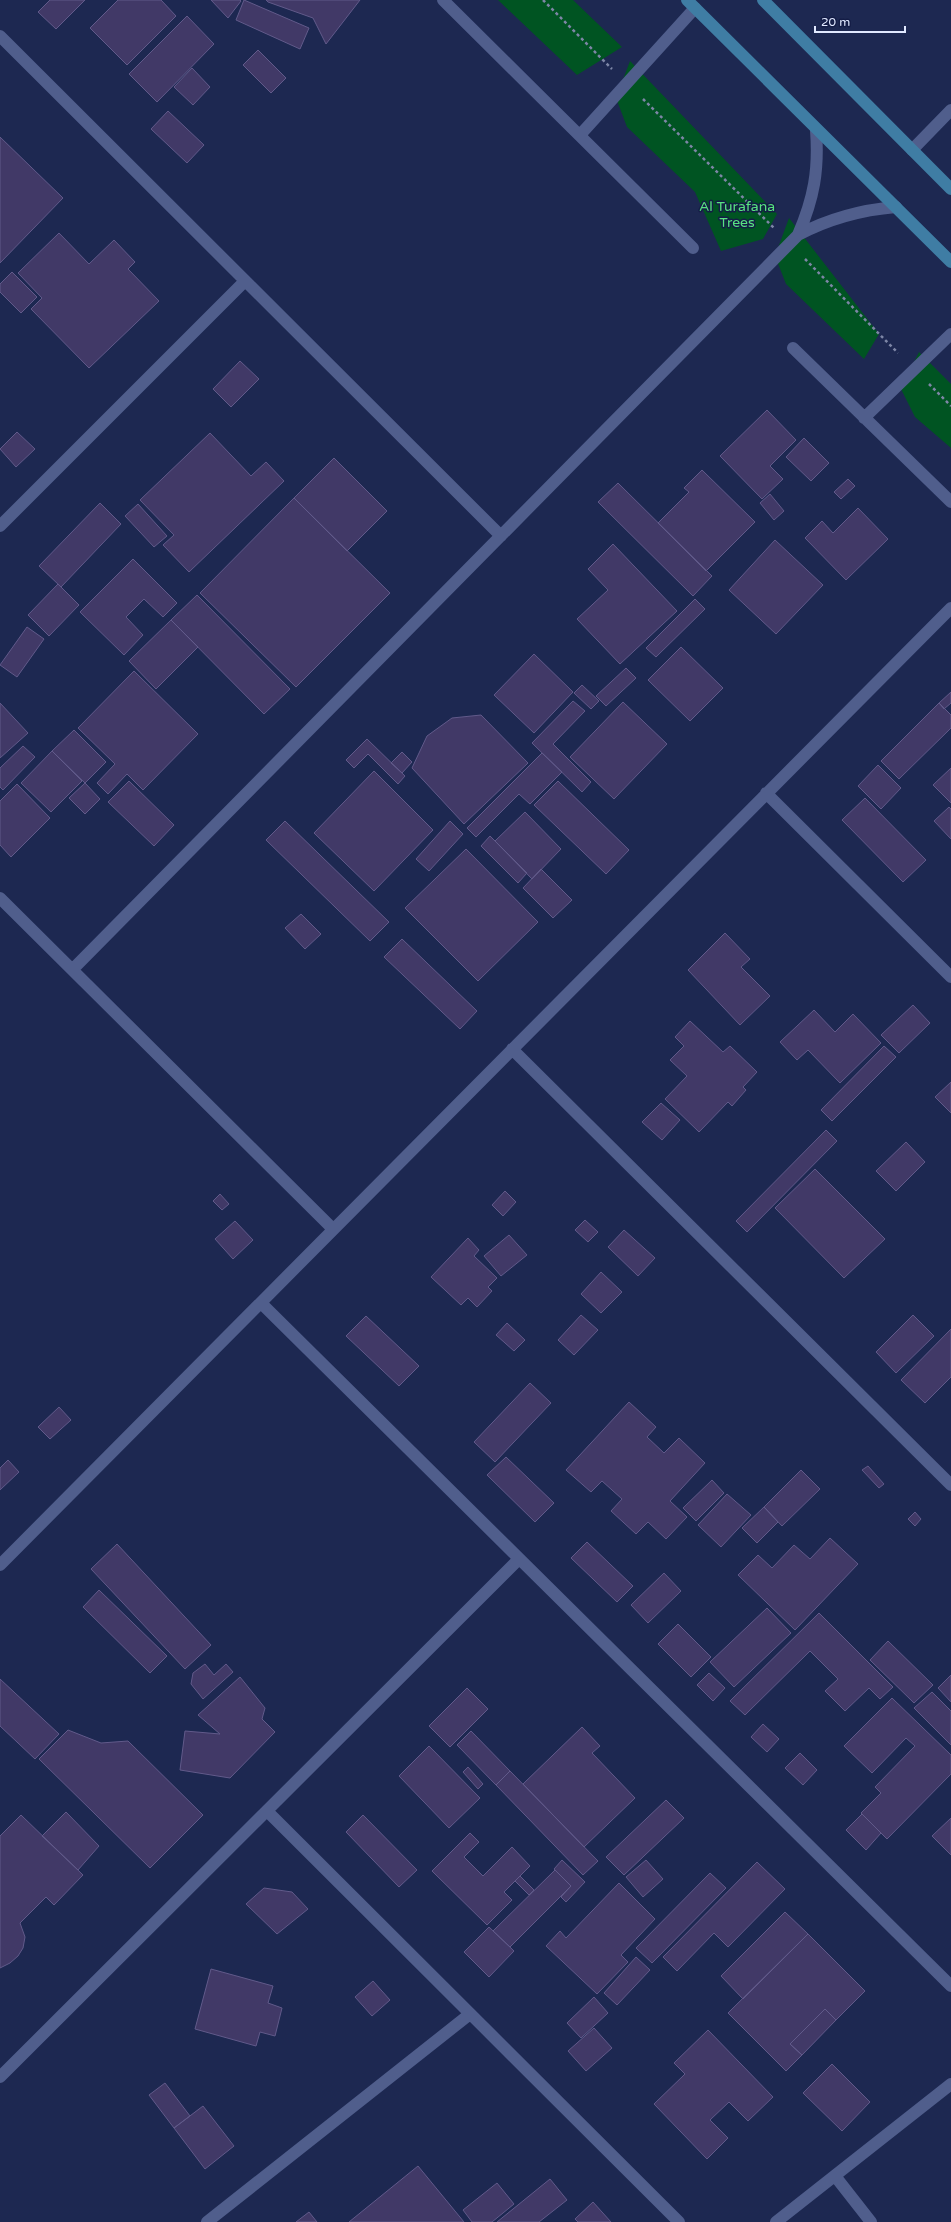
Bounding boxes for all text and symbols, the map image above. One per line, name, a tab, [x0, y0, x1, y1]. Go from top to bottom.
scale bar	[815, 8, 905, 34]
text: 20 m	[821, 15, 850, 29]
park label: Al Turafana Trees	[699, 198, 775, 231]

